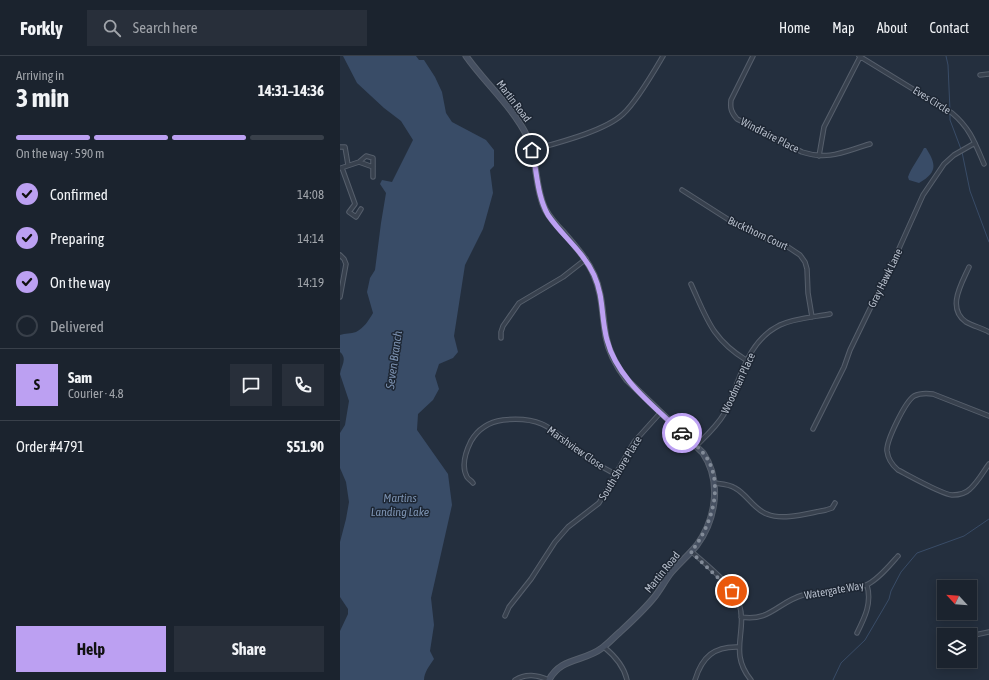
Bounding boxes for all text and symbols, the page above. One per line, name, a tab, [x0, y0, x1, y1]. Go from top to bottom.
search box	[87, 10, 367, 46]
text: Forkly	[20, 17, 63, 39]
icon: search	[101, 17, 123, 39]
text: Search here	[133, 19, 198, 36]
text: Home	[779, 20, 810, 36]
text: Map	[832, 20, 855, 36]
text: About	[877, 20, 908, 36]
text: Contact	[930, 20, 969, 36]
text: Arriving in	[16, 68, 64, 83]
street label: Martin Road	[494, 78, 534, 124]
text: 14:31–14:36	[258, 82, 324, 99]
text: 3 min	[16, 83, 69, 113]
street label: Eves Circle	[911, 84, 953, 116]
street label: Windfaire Place	[739, 115, 801, 155]
pin	[515, 133, 549, 167]
icon: home	[521, 139, 543, 161]
text: On the way · 590 m	[16, 146, 104, 161]
icon: check	[16, 183, 38, 205]
text: Confirmed	[50, 186, 108, 203]
text: 14:08	[297, 187, 324, 202]
street label: Buckthorn Court	[726, 214, 790, 252]
icon: check	[16, 227, 38, 249]
text: Preparing	[50, 230, 104, 247]
text: 14:14	[297, 231, 324, 246]
street label: Gray Hawk Lane	[866, 247, 904, 309]
icon: check	[16, 271, 38, 293]
text: On the way	[50, 274, 111, 291]
text: 14:19	[297, 275, 324, 290]
text: Delivered	[50, 318, 104, 335]
water label: Seven Branch	[383, 330, 405, 391]
street label: Woodman Place	[719, 351, 757, 415]
button: chat	[230, 364, 272, 406]
button: phone	[282, 364, 324, 406]
text: Sam	[68, 369, 92, 386]
text: S	[34, 376, 40, 393]
text: Courier · 4.8	[68, 386, 124, 401]
courier	[662, 413, 702, 453]
icon: car	[671, 422, 693, 444]
street label: Marshview Close	[545, 424, 607, 472]
street label: South Shore Place	[596, 434, 644, 502]
text: Order #4791	[16, 438, 84, 455]
text: $51.90	[287, 438, 324, 455]
water label: Martins Landing Lake	[371, 491, 430, 519]
street label: Martin Road	[642, 549, 682, 595]
pin	[715, 574, 749, 608]
street label: Watergate Way	[803, 579, 865, 601]
icon: bag	[721, 580, 743, 602]
north arrow	[937, 580, 977, 620]
map controls	[937, 580, 977, 668]
button: Help	[16, 626, 166, 672]
button: Share	[174, 626, 324, 672]
button: layers	[937, 628, 977, 668]

